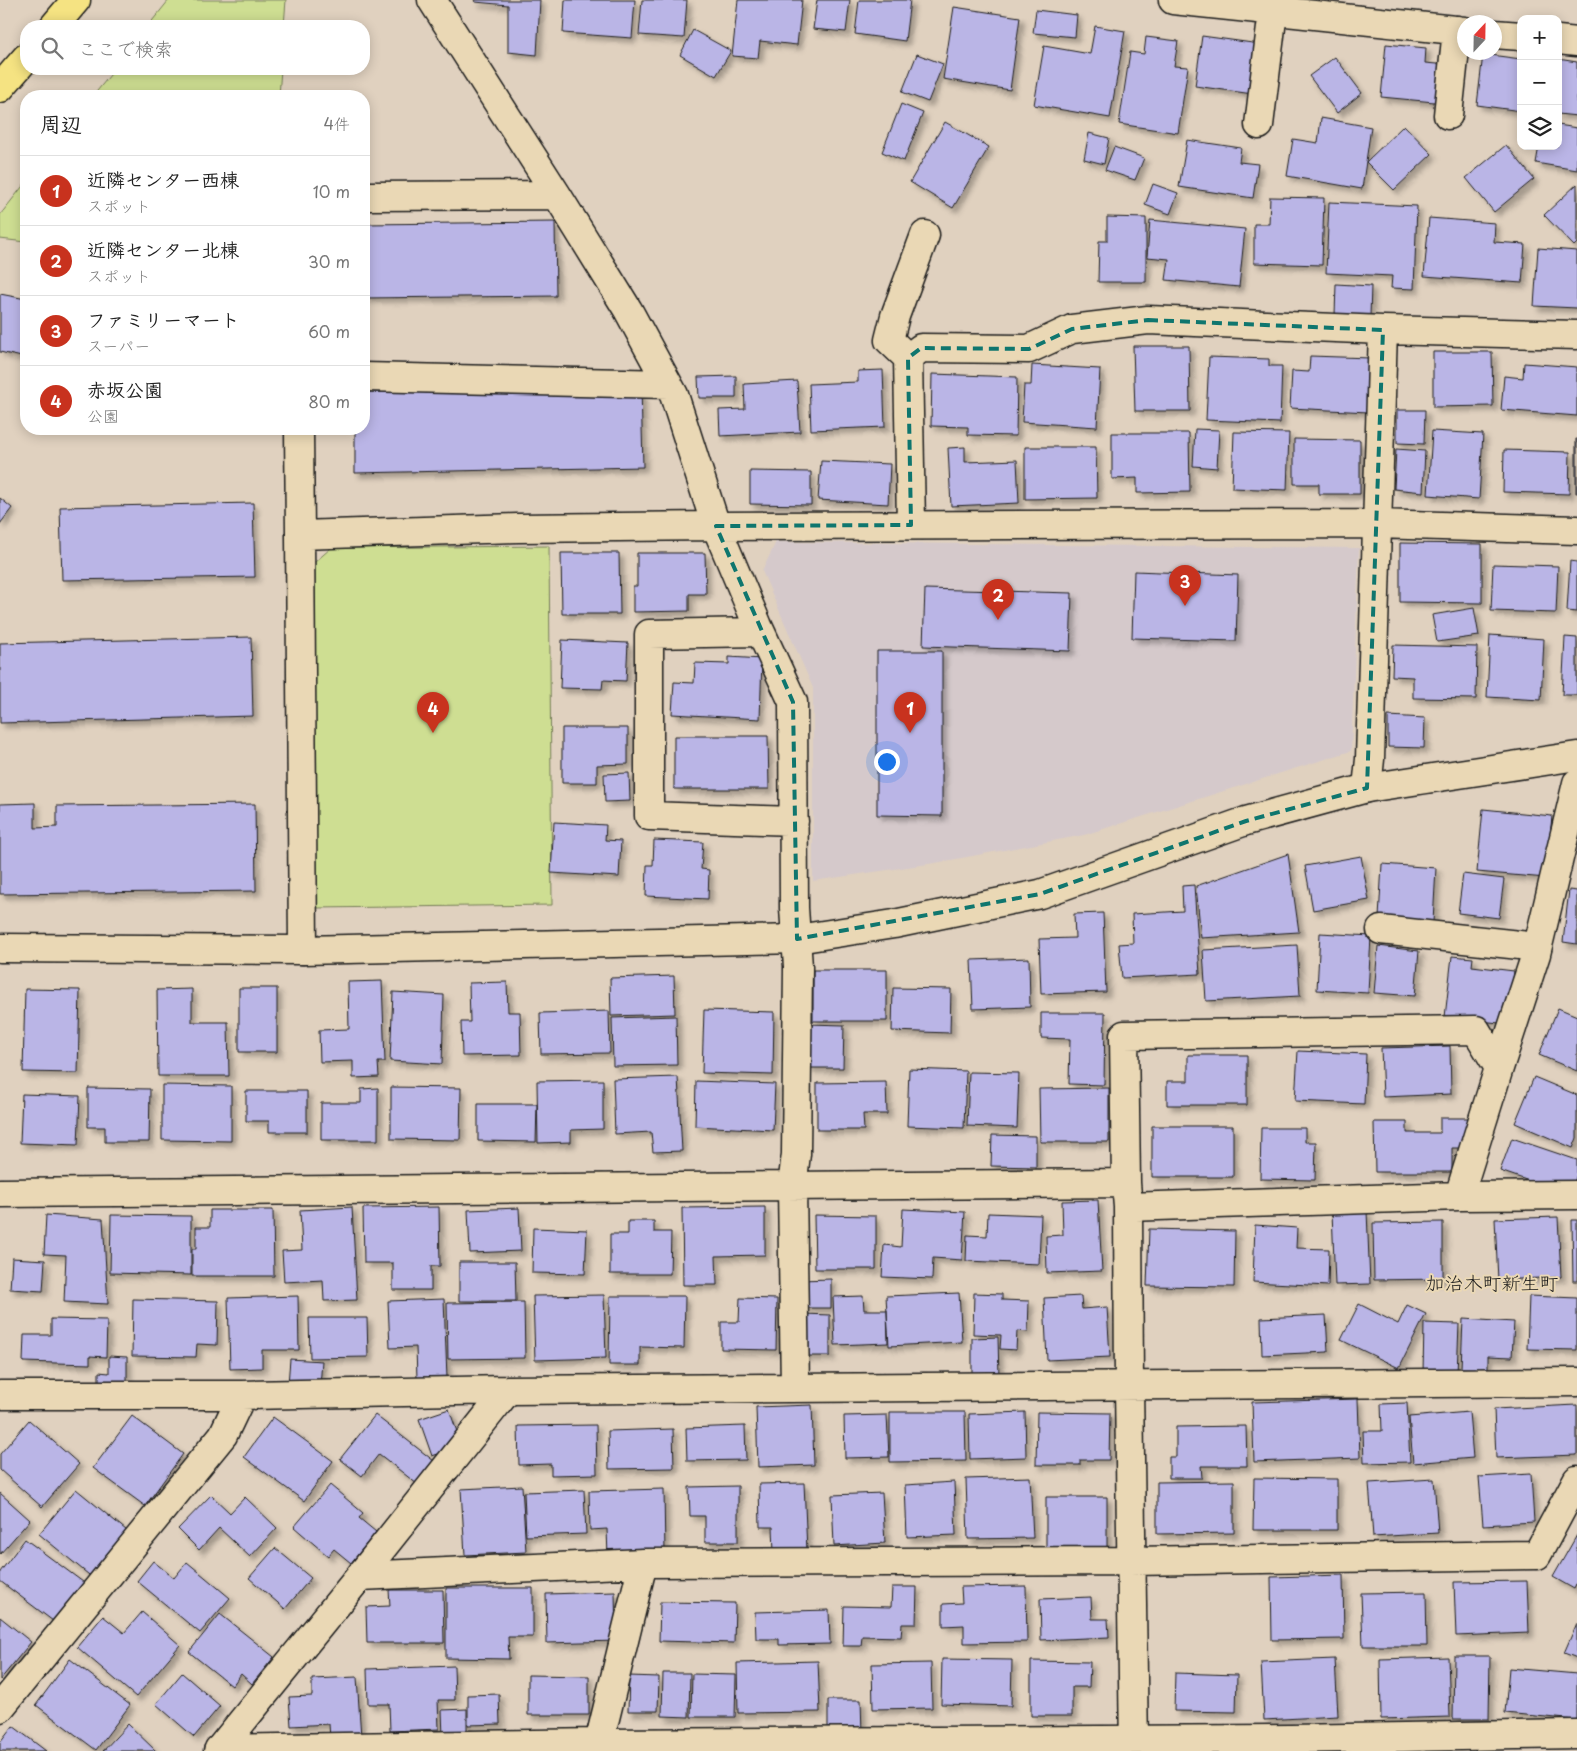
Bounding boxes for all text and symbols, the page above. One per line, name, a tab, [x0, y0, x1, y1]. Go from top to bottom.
north arrow	[1457, 15, 1502, 60]
map controls	[1517, 15, 1562, 150]
button: +	[1517, 15, 1562, 60]
search box	[20, 20, 370, 75]
icon: search	[38, 34, 66, 62]
text: ここで検索	[78, 34, 173, 62]
button: −	[1517, 60, 1562, 105]
button: layers	[1517, 105, 1562, 150]
text: 周辺	[40, 107, 82, 139]
text: 4件	[323, 111, 350, 135]
text: 近隣センター西棟	[87, 165, 239, 193]
text: 1	[52, 179, 60, 203]
text: 10 m	[313, 179, 350, 203]
text: スポット	[87, 193, 151, 217]
text: 近隣センター北棟	[87, 235, 239, 263]
text: 2	[50, 249, 62, 273]
text: 30 m	[308, 249, 350, 273]
text: スポット	[87, 263, 151, 287]
text: ファミリーマート	[87, 305, 240, 333]
text: 3	[51, 319, 61, 343]
text: 60 m	[308, 319, 350, 343]
text: スーパー	[87, 333, 150, 357]
text: 赤坂公園	[87, 375, 163, 403]
text: 4	[51, 389, 61, 413]
text: 80 m	[308, 389, 350, 413]
text: 公園	[87, 403, 119, 427]
pin: 3	[1169, 565, 1201, 606]
pin: 2	[982, 579, 1014, 620]
pin: 4	[417, 692, 449, 733]
pin: 1	[894, 692, 926, 733]
your location	[874, 749, 900, 775]
district label: 加治木町新生町	[1425, 1268, 1559, 1296]

